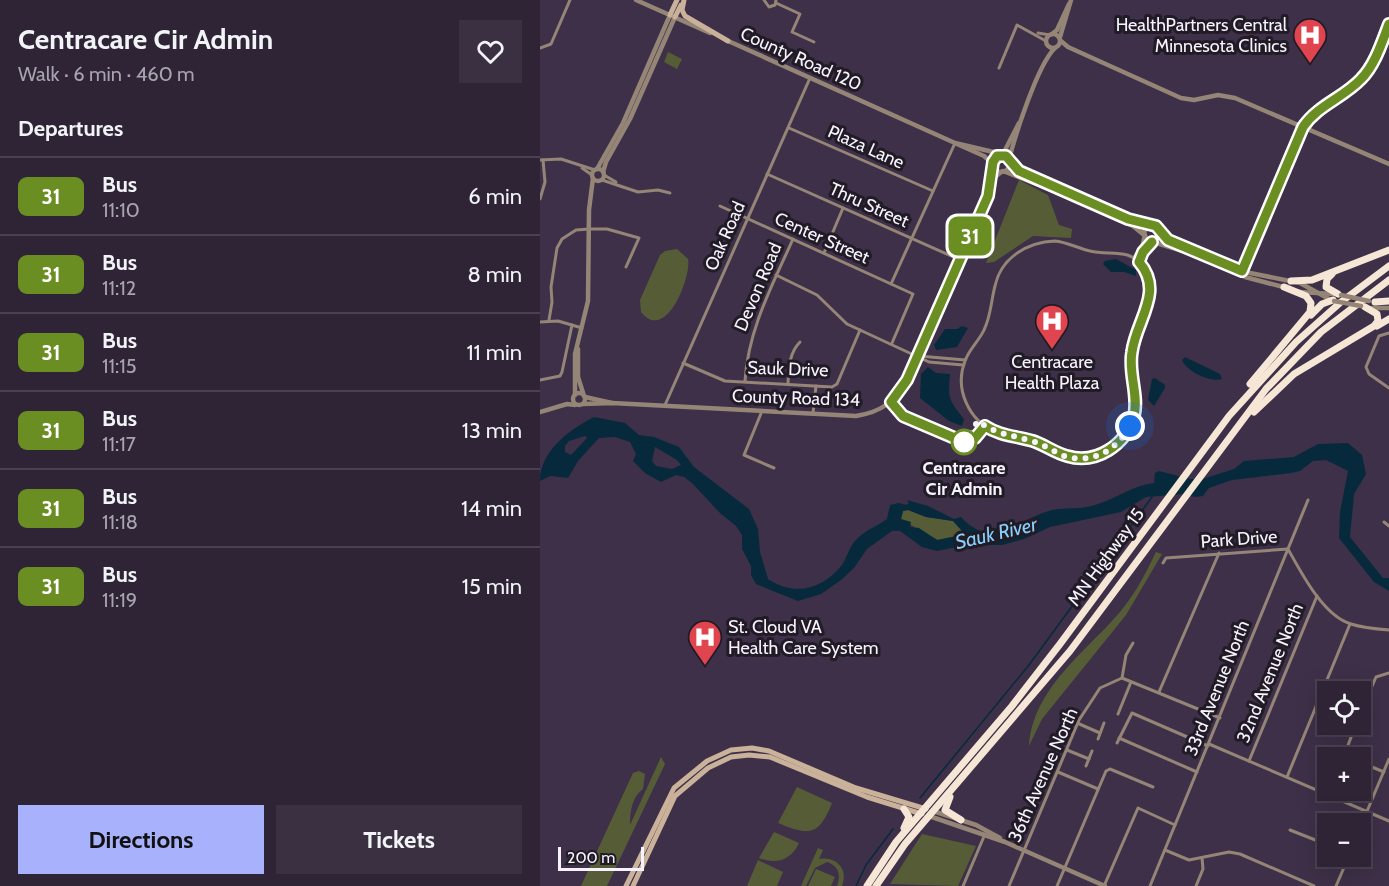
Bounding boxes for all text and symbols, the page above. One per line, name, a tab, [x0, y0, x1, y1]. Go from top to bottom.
place label: HealthPartners Central Minnesota Clinics	[1116, 14, 1288, 57]
hospital icon: HealthPartners Central Minnesota Clinics	[1292, 17, 1328, 64]
button: heart	[459, 20, 522, 83]
text: Centracare Cir Admin	[18, 22, 273, 56]
street label: County Road 120	[737, 22, 865, 96]
text: Walk · 6 min · 460 m	[18, 62, 195, 86]
text: Departures	[18, 115, 123, 142]
street label: Plaza Lane	[824, 120, 908, 174]
text: Bus	[102, 171, 137, 198]
street label: Thru Street	[826, 178, 912, 232]
text: 6 min	[468, 183, 522, 210]
text: 31	[41, 184, 61, 209]
text: 11:10	[102, 198, 140, 222]
street label: Oak Road	[700, 198, 750, 274]
street label: Center Street	[771, 207, 873, 269]
line badge: 31	[943, 216, 997, 256]
text: 31	[960, 224, 980, 249]
street label: Devon Road	[730, 239, 786, 335]
text: Bus	[102, 249, 137, 276]
text: 8 min	[467, 261, 522, 288]
text: 31	[41, 262, 61, 287]
text: 11:12	[102, 276, 136, 300]
hospital icon: Centracare Health Plaza	[1034, 303, 1070, 350]
text: Bus	[102, 327, 137, 354]
text: 11 min	[466, 339, 522, 366]
text: 31	[41, 340, 61, 365]
place label: Centracare Health Plaza	[1005, 351, 1100, 394]
text: 11:15	[102, 354, 137, 378]
street label: Sauk Drive	[747, 357, 829, 381]
street label: County Road 134	[731, 385, 861, 411]
text: Bus	[102, 405, 137, 432]
your location	[1115, 411, 1145, 441]
text: 13 min	[462, 417, 522, 444]
text: 31	[41, 418, 61, 443]
marker: Centracare Cir Admin	[951, 429, 977, 455]
text: 11:17	[102, 432, 136, 456]
place label: Centracare Cir Admin	[922, 457, 1006, 500]
text: Bus	[102, 483, 137, 510]
text: 14 min	[461, 495, 522, 522]
text: 31	[41, 496, 61, 521]
street label: MN Highway 15	[1063, 504, 1149, 610]
text: 11:18	[102, 510, 138, 534]
water label: Sauk River	[953, 512, 1040, 554]
street label: Park Drive	[1200, 525, 1278, 553]
text: Bus	[102, 561, 137, 588]
text: 15 min	[462, 573, 522, 600]
text: 31	[41, 574, 61, 599]
text: 11:19	[102, 588, 137, 612]
street label: 32nd Avenue North	[1232, 600, 1308, 746]
place label: St. Cloud VA Health Care System	[728, 616, 878, 659]
street label: 33rd Avenue North	[1180, 617, 1254, 759]
hospital icon: St. Cloud VA Health Care System	[687, 619, 723, 666]
map controls	[1317, 681, 1371, 867]
button: locate	[1317, 681, 1371, 735]
street label: 36th Avenue North	[1004, 704, 1082, 846]
button: +	[1317, 747, 1371, 801]
button: Directions	[18, 805, 264, 874]
button: Tickets	[276, 805, 522, 874]
button: −	[1317, 813, 1371, 867]
scale bar	[558, 844, 644, 872]
text: 200 m	[567, 848, 615, 867]

